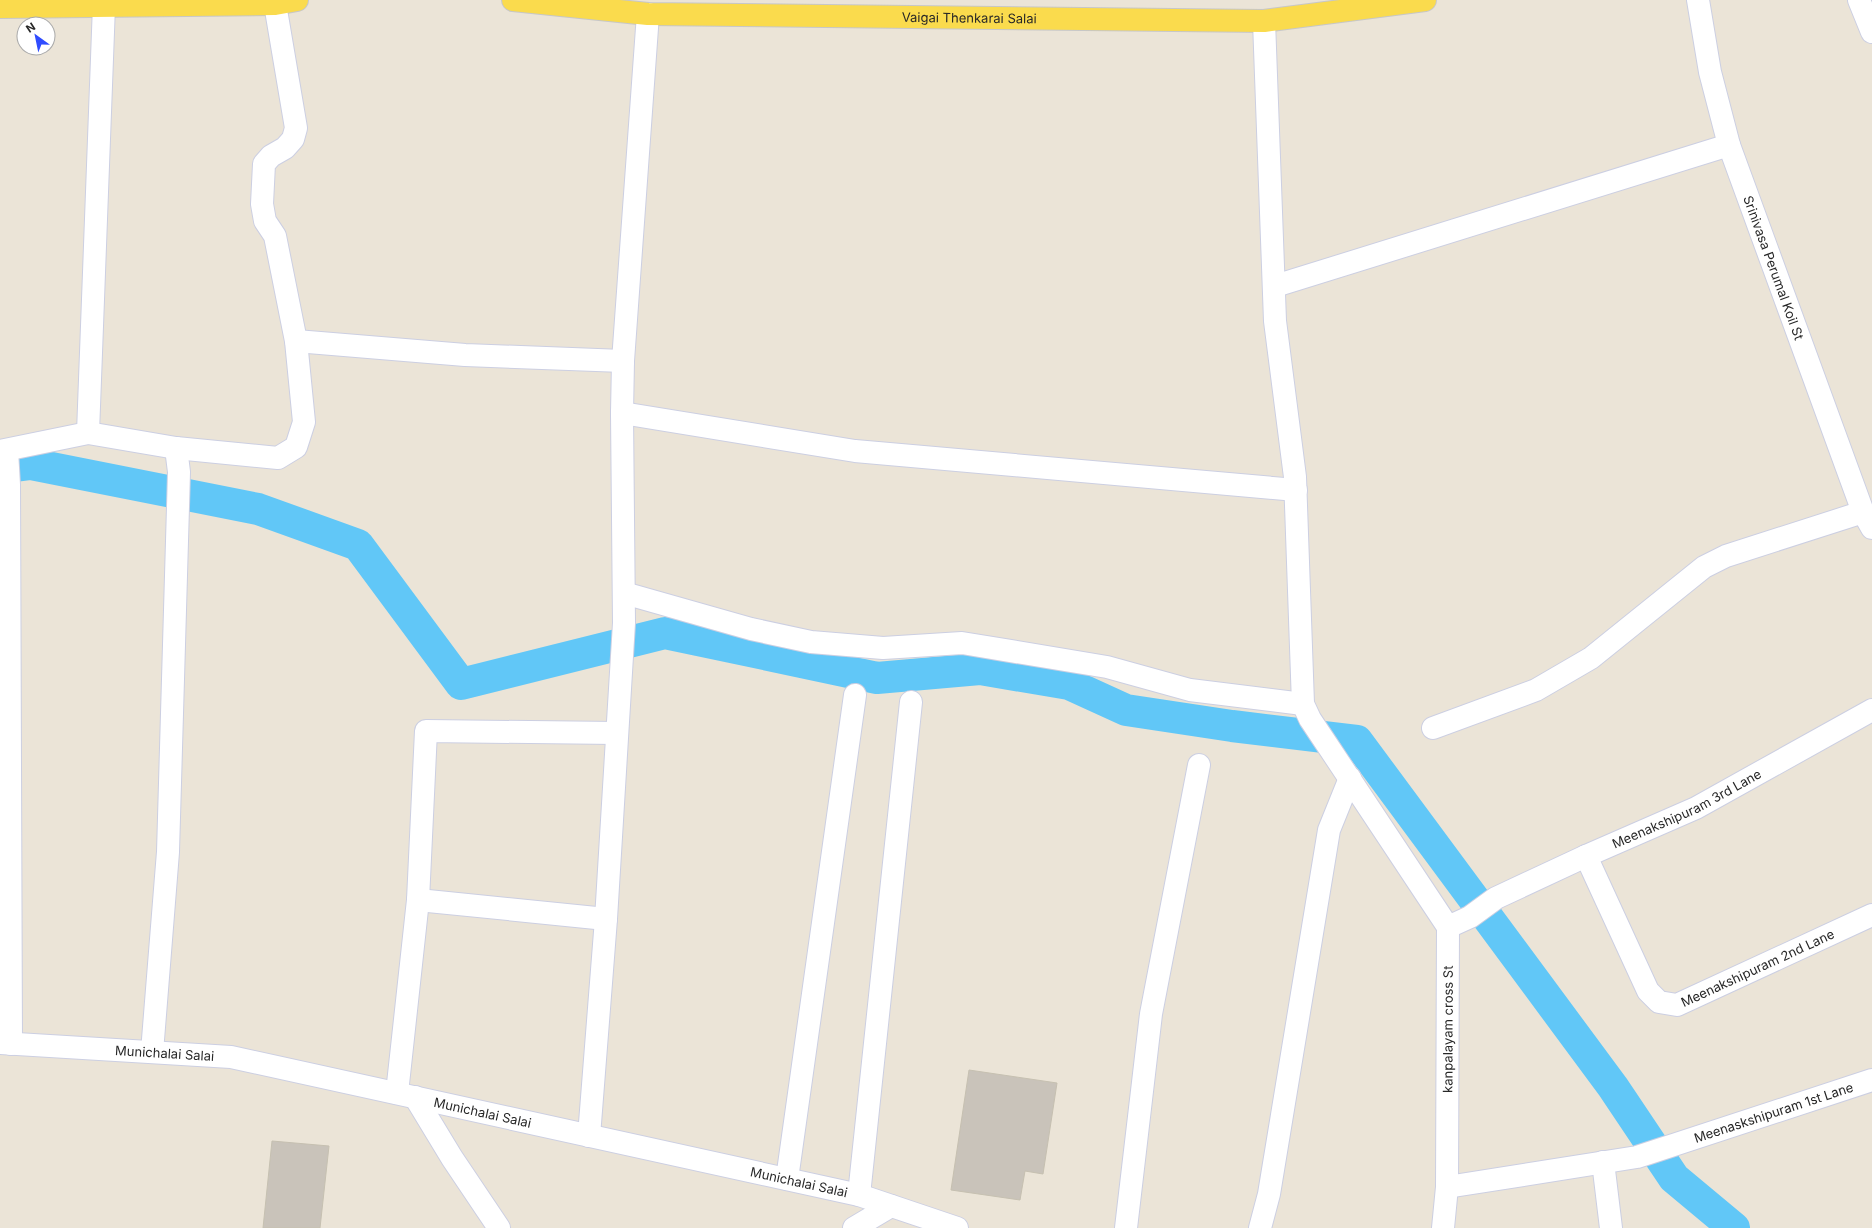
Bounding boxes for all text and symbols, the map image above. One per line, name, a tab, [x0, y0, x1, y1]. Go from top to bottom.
street label: Vaigai Thenkarai Salai	[902, 9, 1037, 26]
north arrow	[16, 16, 56, 56]
text: N	[23, 19, 38, 36]
street label: Srinivasa Perumal Koil St	[1740, 193, 1807, 342]
street label: Meenakshipuram 3rd Lane	[1610, 765, 1764, 852]
street label: Meenakshipuram 2nd Lane	[1678, 926, 1837, 1010]
street label: kanpalayam cross St	[1439, 965, 1456, 1093]
street label: Munichalai Salai	[115, 1042, 215, 1064]
street label: Meenaskshipuram 1st Lane	[1692, 1079, 1855, 1146]
street label: Munichalai Salai	[432, 1094, 533, 1131]
street label: Munichalai Salai	[749, 1163, 849, 1200]

